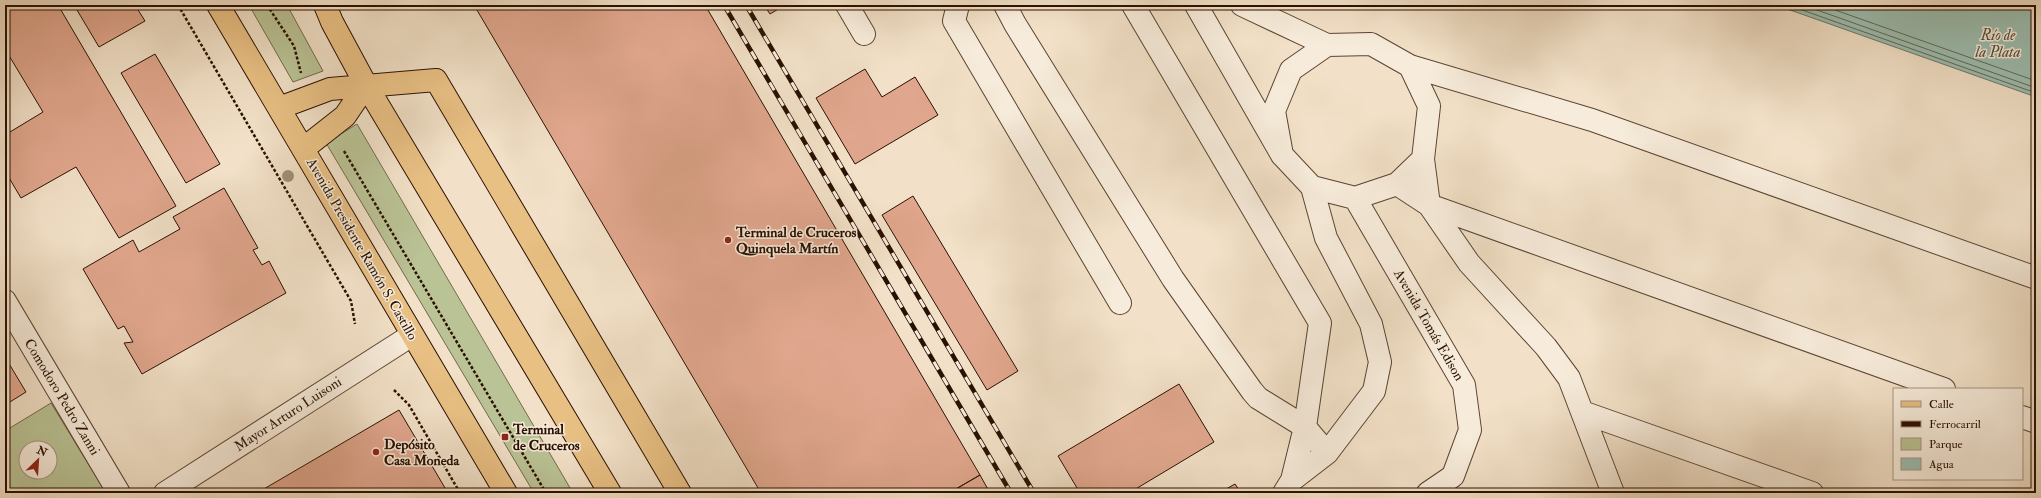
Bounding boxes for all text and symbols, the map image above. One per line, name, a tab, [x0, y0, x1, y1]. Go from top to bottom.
water label: Río de la Plata	[1975, 26, 2020, 62]
street label: Avenida Presidente Ramón S. Castillo	[302, 154, 421, 343]
place label: Terminal de Cruceros Quinquela Martín	[735, 224, 856, 258]
marker: Terminal de Cruceros Quinquela Martín	[723, 235, 733, 245]
street label: Avenida Tomás Edison	[1390, 265, 1468, 384]
street label: Comodoro Pedro Zanni	[20, 336, 104, 459]
street label: Mayor Arturo Luisoni	[231, 373, 346, 456]
legend	[1893, 388, 2023, 480]
text: Calle	[1929, 397, 1954, 412]
text: Ferrocarril	[1929, 417, 1981, 432]
place label: Terminal de Cruceros	[512, 421, 580, 454]
marker: Terminal de Cruceros	[500, 432, 510, 442]
place label: Depósito Casa Moneda	[384, 436, 460, 469]
text: Parque	[1929, 437, 1963, 452]
north arrow	[18, 440, 58, 480]
text: N	[34, 443, 50, 460]
marker: Depósito Casa Moneda	[371, 447, 381, 457]
text: Agua	[1928, 457, 1955, 472]

